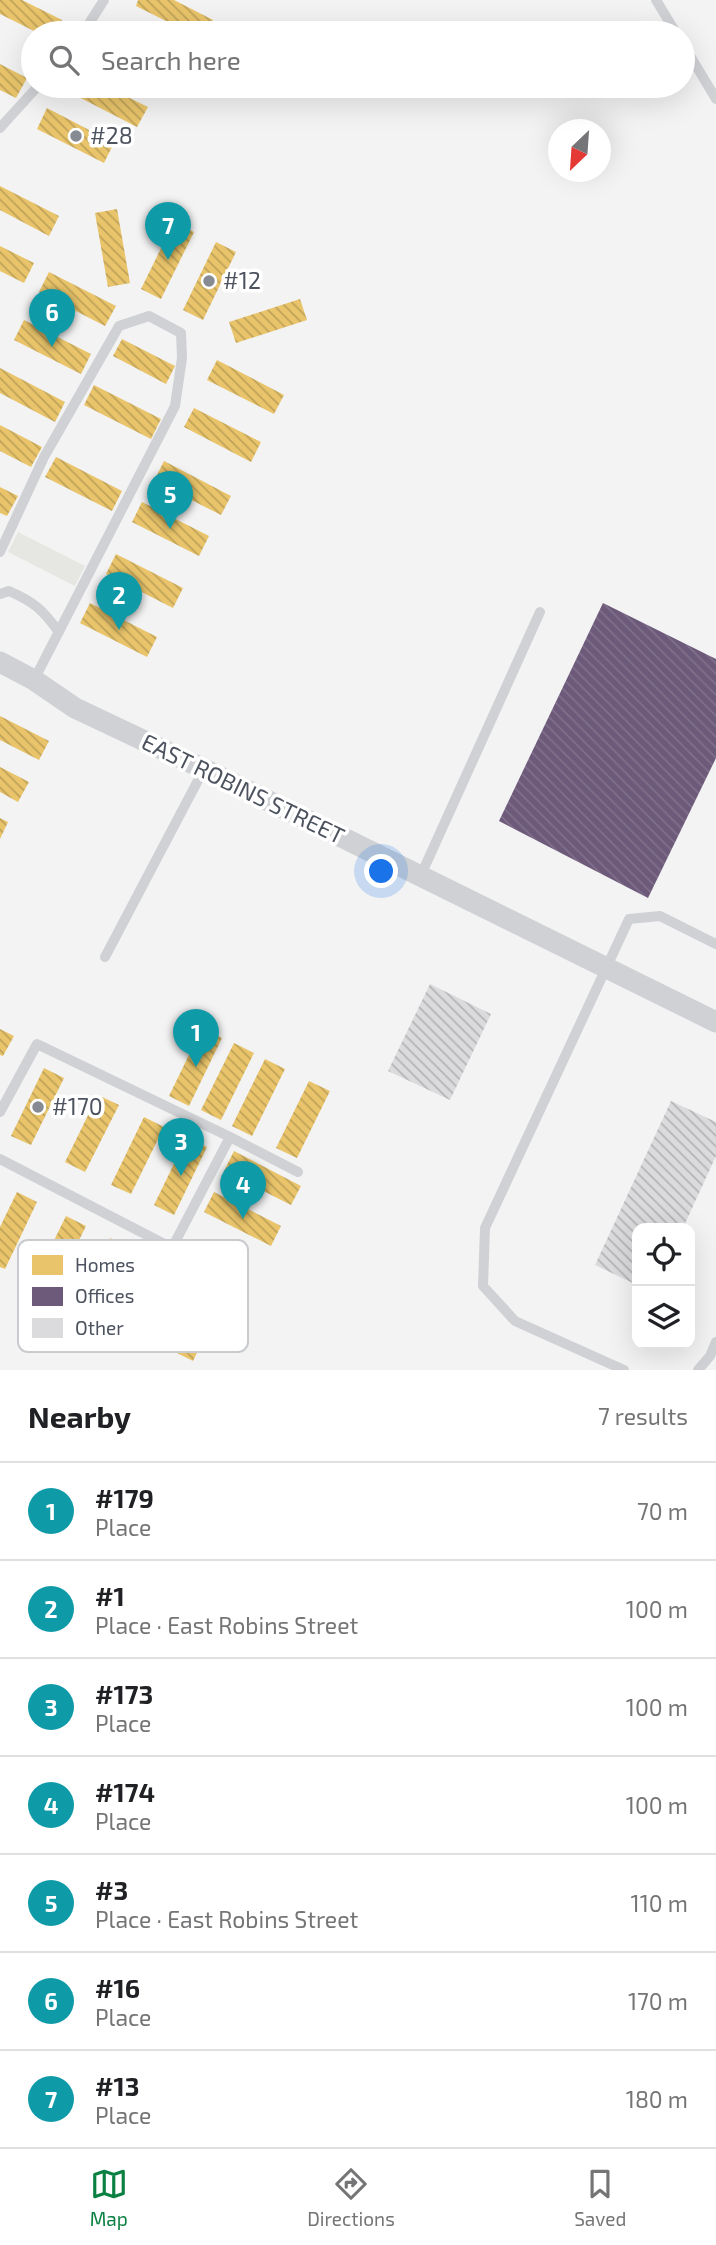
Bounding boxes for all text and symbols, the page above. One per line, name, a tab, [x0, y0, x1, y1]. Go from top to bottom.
search box	[21, 21, 695, 98]
icon: search	[45, 41, 83, 79]
text: Search here	[101, 44, 241, 75]
north arrow	[548, 119, 611, 182]
place label: #28	[90, 121, 133, 149]
marker: #28	[68, 128, 84, 144]
pin: 7	[145, 202, 191, 260]
place label: #12	[223, 266, 261, 294]
marker: #12	[201, 273, 217, 289]
pin: 6	[29, 289, 75, 347]
pin: 5	[147, 471, 193, 529]
pin: 2	[96, 572, 142, 630]
street label: EAST ROBINS STREET	[138, 727, 349, 849]
your location	[364, 854, 398, 888]
pin: 1	[173, 1009, 219, 1067]
place label: #170	[52, 1092, 103, 1120]
marker: #170	[30, 1099, 46, 1115]
pin: 3	[158, 1118, 204, 1176]
pin: 4	[220, 1161, 266, 1219]
map controls	[632, 1223, 695, 1349]
button: locate	[632, 1223, 695, 1286]
legend	[18, 1240, 248, 1352]
text: Homes	[75, 1253, 135, 1276]
text: Offices	[75, 1284, 134, 1307]
button: layers	[632, 1286, 695, 1349]
text: Other	[75, 1316, 124, 1339]
text: Nearby	[28, 1398, 131, 1434]
text: 7 results	[598, 1402, 688, 1430]
text: #179	[95, 1482, 154, 1513]
text: 1	[46, 1497, 56, 1525]
text: 70 m	[637, 1497, 688, 1525]
text: Place	[95, 1513, 151, 1541]
text: #1	[95, 1580, 125, 1611]
text: 2	[44, 1595, 58, 1623]
text: 100 m	[626, 1595, 688, 1623]
text: Place · East Robins Street	[95, 1611, 358, 1639]
text: #173	[95, 1678, 153, 1709]
text: 3	[44, 1693, 58, 1721]
text: 100 m	[626, 1693, 688, 1721]
text: Place	[95, 1709, 151, 1737]
text: #174	[95, 1776, 155, 1807]
text: 4	[44, 1791, 58, 1819]
text: 100 m	[626, 1791, 688, 1819]
text: Place	[95, 1807, 151, 1835]
text: #3	[95, 1874, 128, 1905]
text: 5	[45, 1889, 57, 1917]
text: 110 m	[631, 1889, 688, 1917]
text: Place · East Robins Street	[95, 1905, 358, 1933]
text: #16	[95, 1972, 140, 2003]
text: 6	[44, 1987, 58, 2015]
text: 170 m	[628, 1987, 688, 2015]
text: Place	[95, 2003, 151, 2031]
text: #13	[95, 2070, 140, 2101]
text: 7	[45, 2085, 57, 2113]
text: 180 m	[626, 2085, 688, 2113]
text: Place	[95, 2101, 151, 2129]
tab: Map	[90, 2165, 128, 2230]
tab: Directions	[307, 2165, 395, 2230]
tab: Saved	[574, 2165, 626, 2230]

